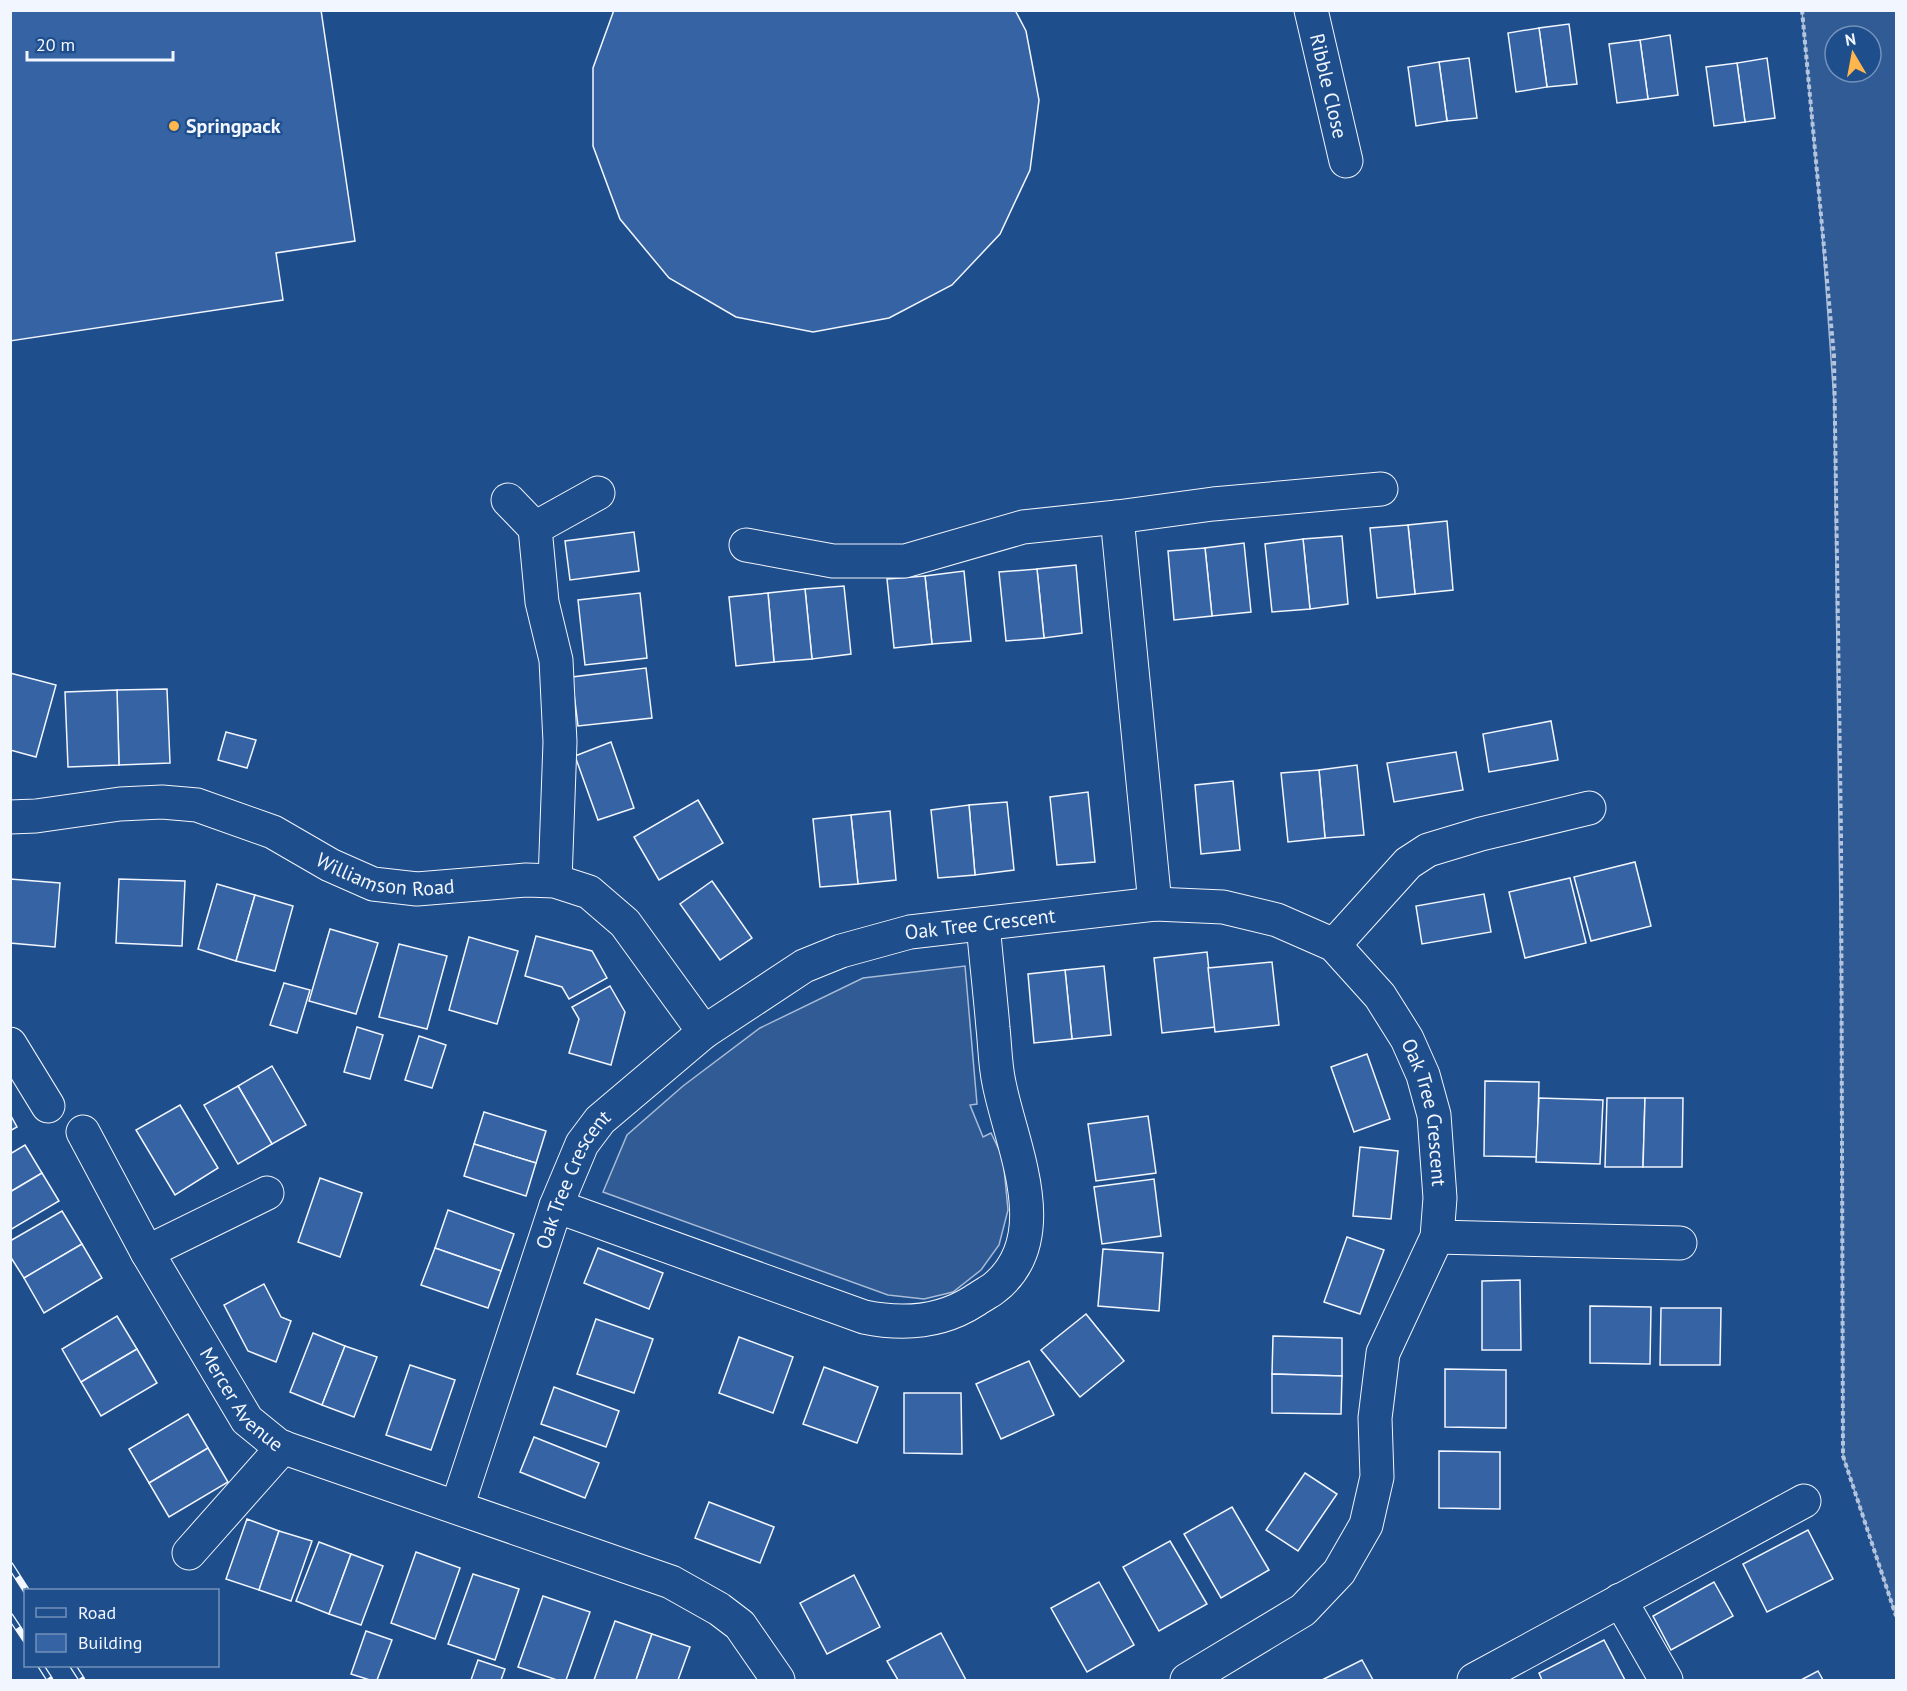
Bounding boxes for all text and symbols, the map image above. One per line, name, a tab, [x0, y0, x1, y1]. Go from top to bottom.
scale bar	[27, 24, 172, 62]
north arrow	[1823, 24, 1883, 84]
text: N	[1843, 28, 1857, 50]
street label: Ribble Close	[1304, 31, 1353, 141]
text: 20 m	[36, 33, 75, 56]
place label: Springpack	[186, 113, 281, 139]
marker: Springpack	[167, 119, 181, 133]
street label: Williamson Road	[311, 847, 456, 902]
street label: Oak Tree Crescent	[903, 902, 1057, 946]
street label: Oak Tree Crescent	[1395, 1034, 1452, 1187]
street label: Oak Tree Crescent	[530, 1104, 616, 1252]
street label: Mercer Avenue	[194, 1343, 289, 1457]
legend	[24, 1589, 219, 1667]
text: Road	[78, 1601, 116, 1624]
text: Building	[78, 1631, 142, 1654]

